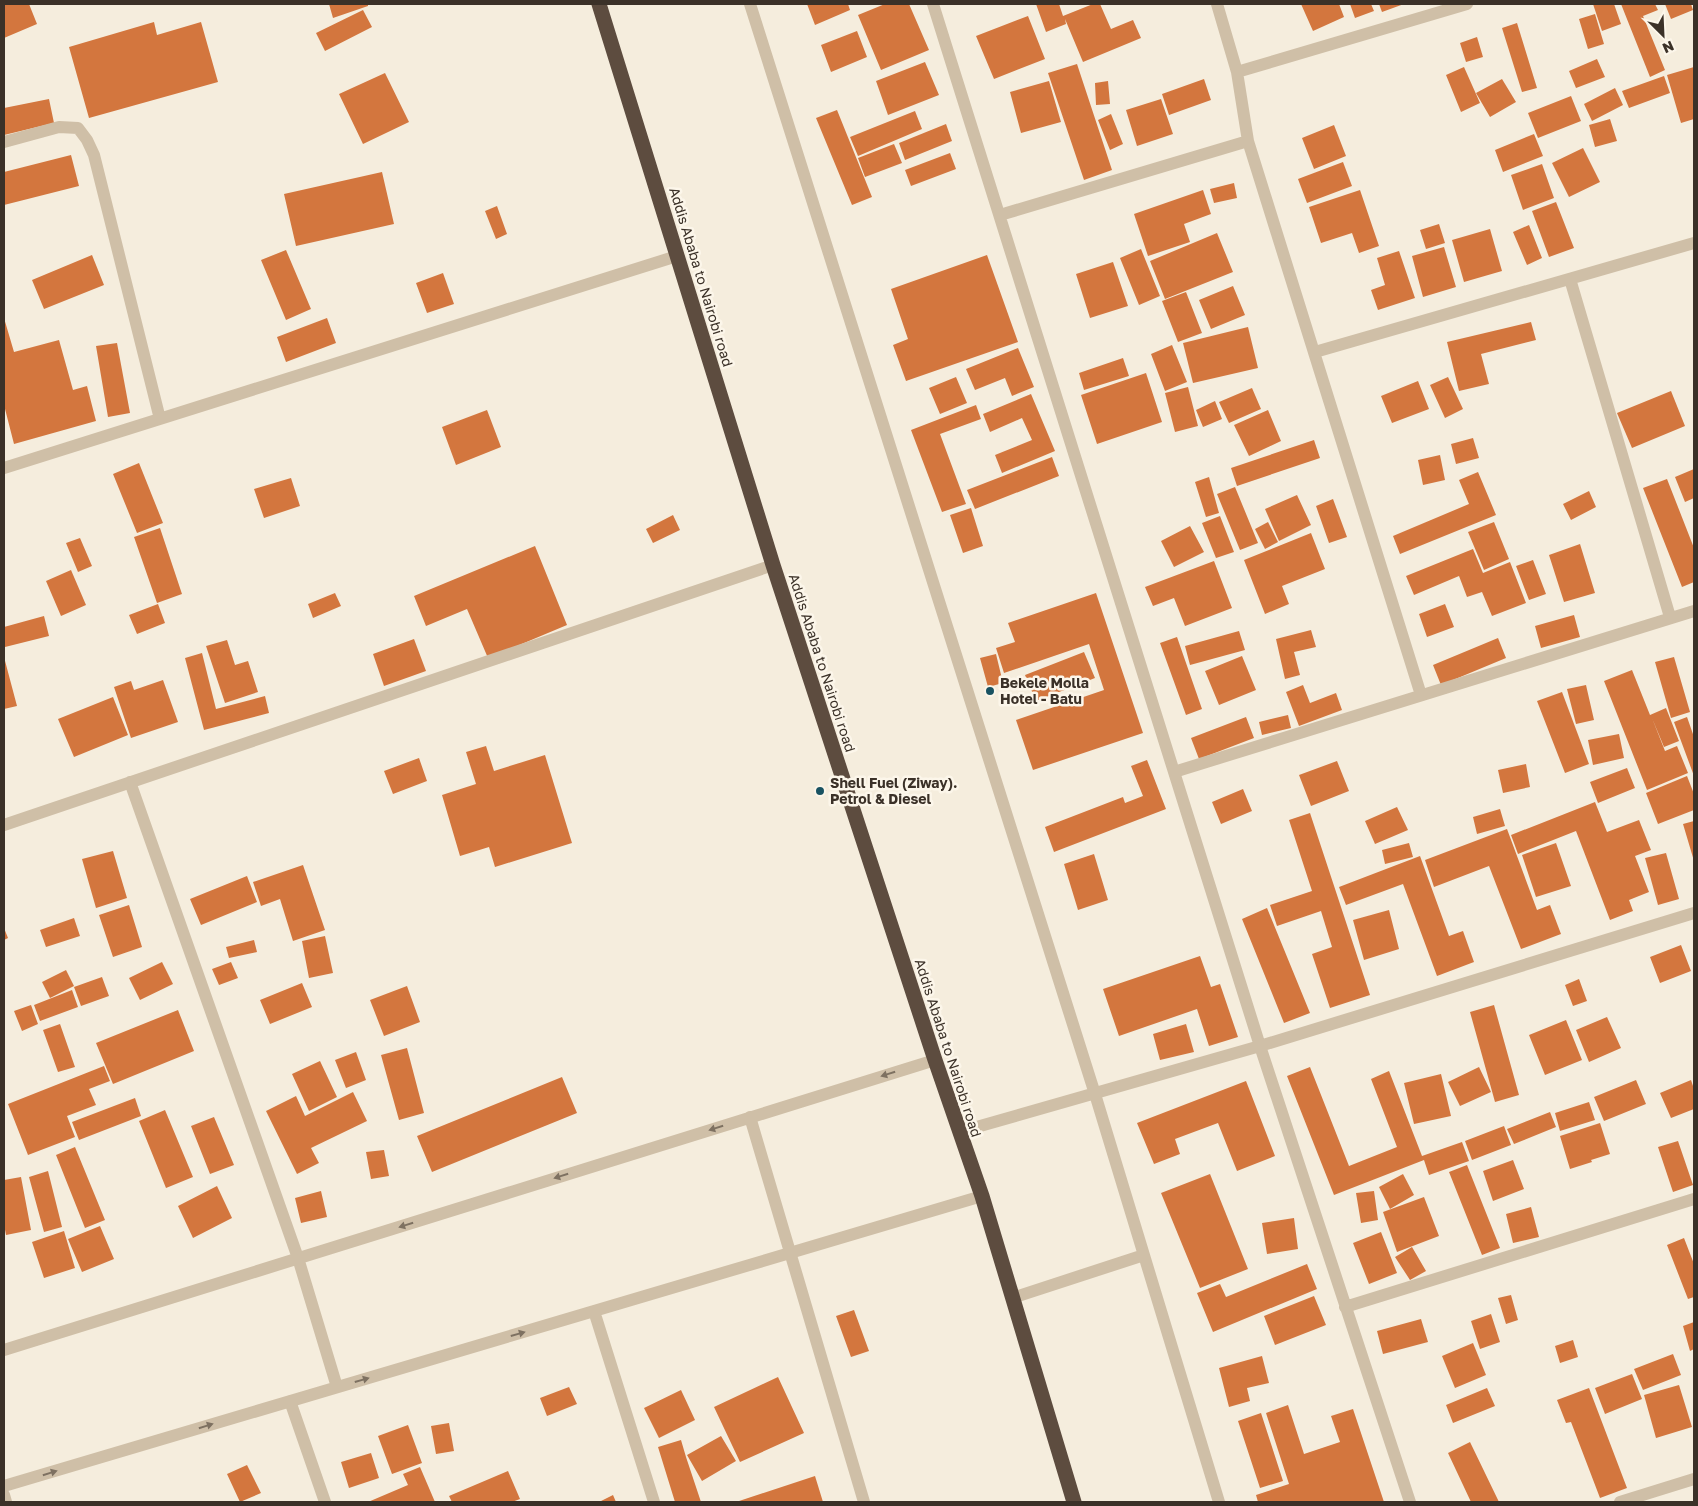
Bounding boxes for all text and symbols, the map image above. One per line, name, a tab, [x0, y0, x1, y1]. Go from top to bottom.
north arrow	[1638, 10, 1688, 60]
text: N	[1660, 37, 1677, 57]
street label: Addis Ababa to Nairobi road	[666, 185, 737, 369]
street label: Addis Ababa to Nairobi road	[786, 571, 859, 754]
place label: Bekele Molla Hotel - Batu	[1000, 674, 1089, 707]
marker: Bekele Molla Hotel - Batu	[984, 685, 996, 697]
place label: Shell Fuel (Ziway). Petrol & Diesel	[830, 774, 957, 807]
marker: Shell Fuel (Ziway). Petrol & Diesel	[814, 785, 826, 797]
street label: Addis Ababa to Nairobi road	[912, 956, 985, 1139]
one-way arrow	[881, 1071, 896, 1079]
one-way arrow	[709, 1124, 724, 1132]
one-way arrow	[554, 1173, 569, 1181]
one-way arrow	[399, 1221, 414, 1229]
one-way arrow	[510, 1329, 525, 1337]
one-way arrow	[355, 1375, 370, 1383]
one-way arrow	[199, 1422, 214, 1430]
one-way arrow	[43, 1468, 58, 1476]

